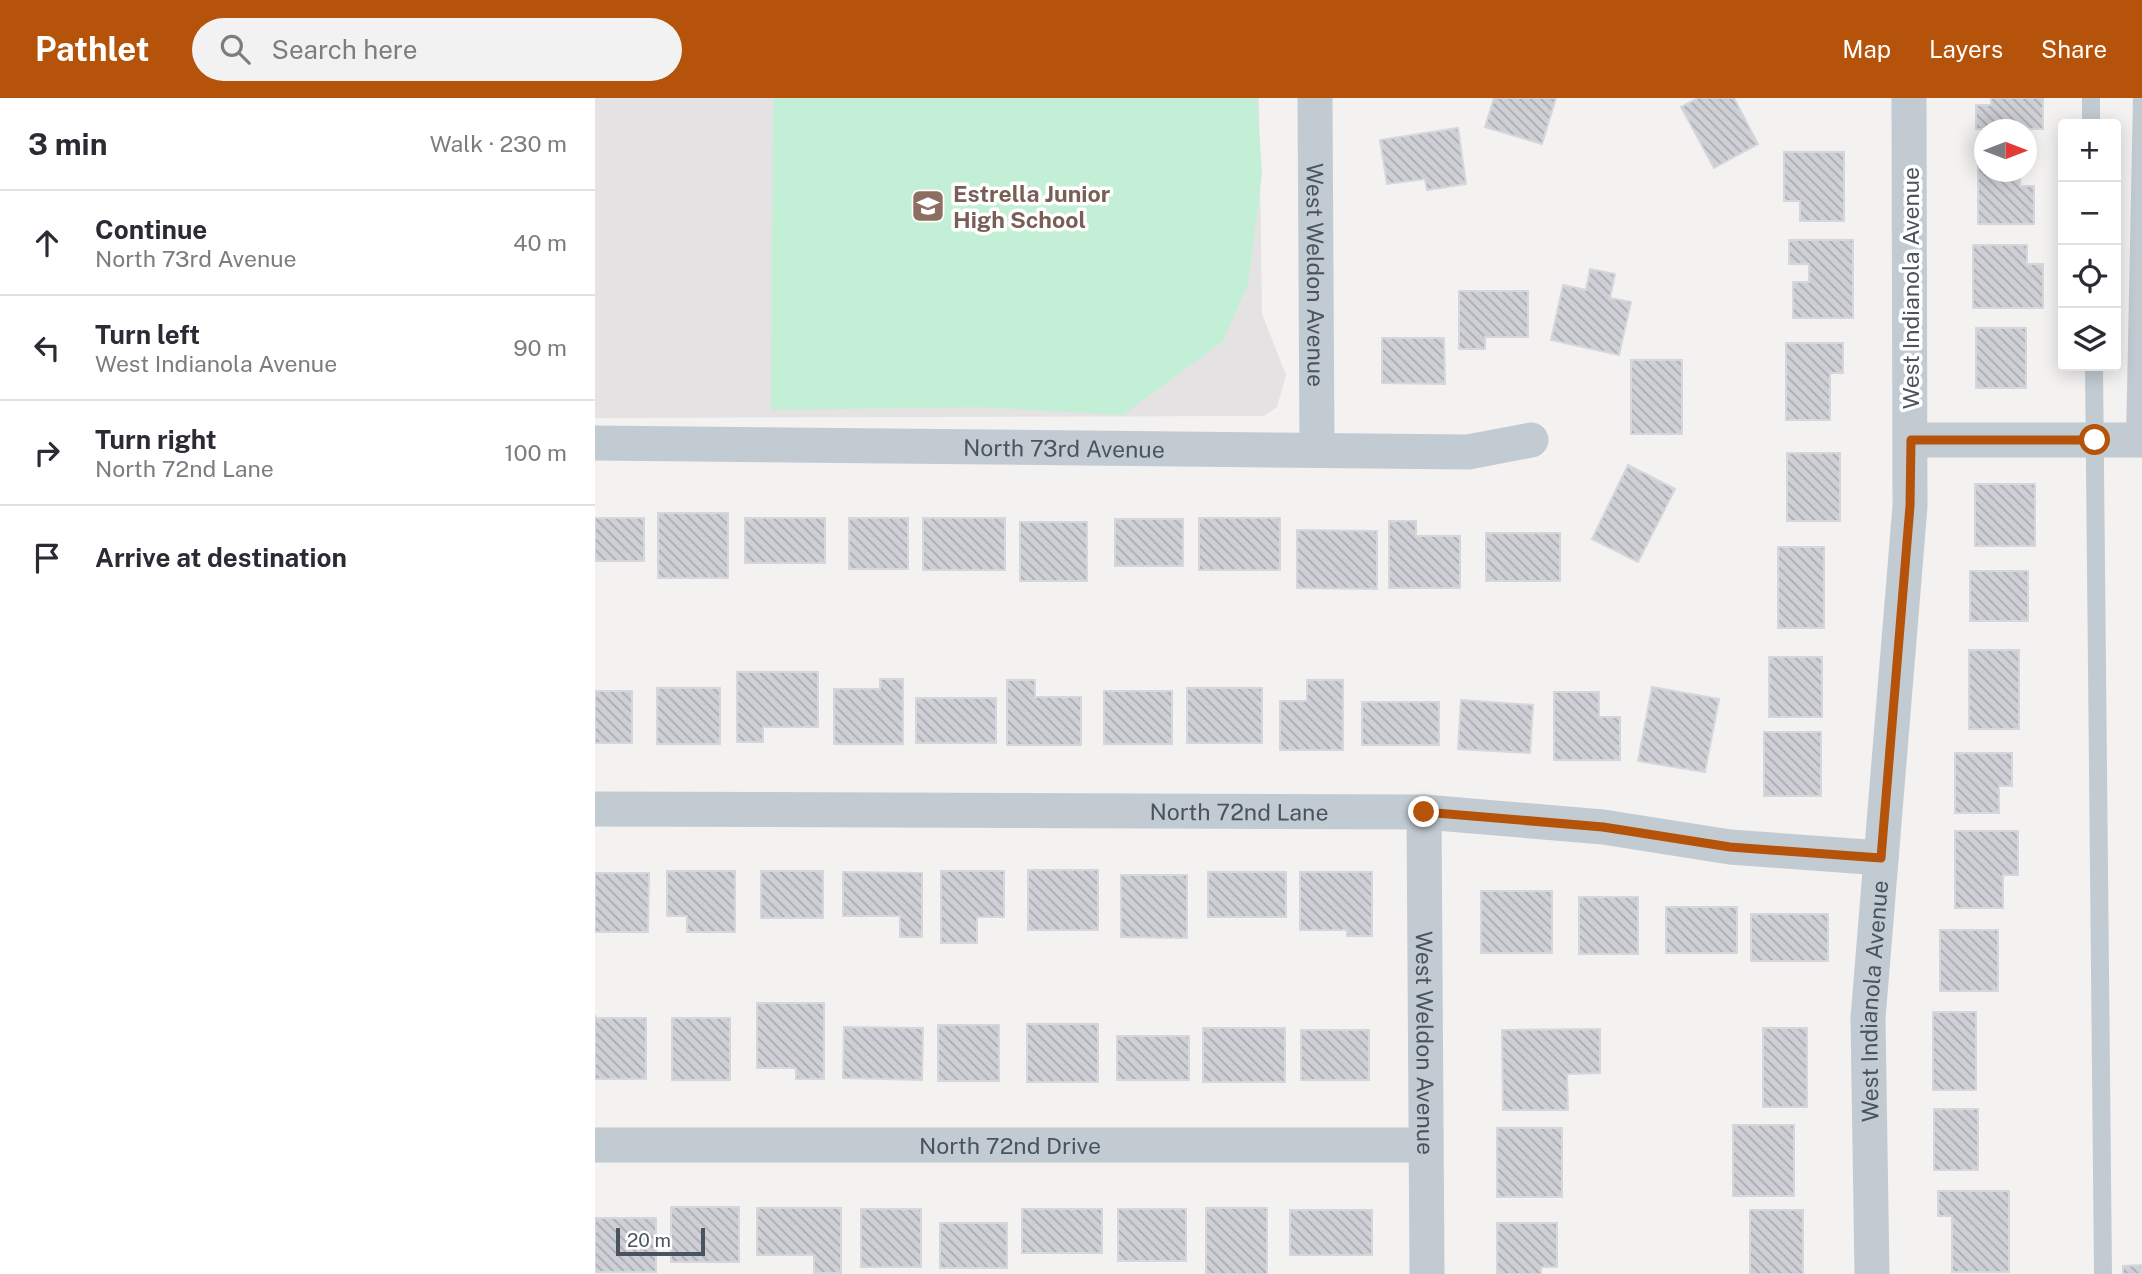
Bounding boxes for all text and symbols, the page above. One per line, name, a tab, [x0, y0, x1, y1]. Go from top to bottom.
search box	[192, 18, 682, 81]
text: Pathlet	[35, 30, 150, 68]
icon: search	[216, 30, 254, 68]
text: Search here	[272, 34, 418, 65]
text: Map	[1842, 35, 1891, 63]
text: Layers	[1929, 35, 2003, 63]
text: Share	[2041, 35, 2107, 63]
north arrow	[1974, 119, 2037, 182]
map controls	[2058, 119, 2121, 371]
button: +	[2058, 119, 2121, 182]
text: 3 min	[28, 126, 107, 162]
text: Walk · 230 m	[430, 130, 567, 157]
street label: West Weldon Avenue	[1302, 163, 1330, 387]
street label: West Indianola Avenue	[1897, 167, 1924, 409]
place label: Estrella Junior High School	[953, 180, 1110, 233]
button: −	[2058, 182, 2121, 245]
school or university icon: Estrella Junior High School	[909, 187, 947, 225]
text: Continue	[95, 214, 207, 245]
icon: ahead	[28, 224, 66, 262]
text: 40 m	[513, 229, 567, 256]
text: North 73rd Avenue	[95, 245, 297, 272]
button: locate	[2058, 245, 2121, 308]
button: layers	[2058, 308, 2121, 371]
text: Turn left	[95, 319, 200, 350]
icon: left	[28, 329, 66, 367]
text: 90 m	[513, 334, 567, 361]
text: West Indianola Avenue	[95, 350, 337, 377]
text: Turn right	[95, 424, 217, 455]
route start	[2079, 424, 2110, 455]
street label: North 73rd Avenue	[963, 433, 1165, 462]
icon: right	[28, 434, 66, 472]
text: 100 m	[504, 439, 567, 466]
text: North 72nd Lane	[95, 455, 274, 482]
icon: arrive	[28, 539, 66, 577]
text: Arrive at destination	[95, 542, 347, 573]
route end	[1408, 796, 1439, 827]
street label: North 72nd Lane	[1149, 798, 1329, 825]
street label: West Indianola Avenue	[1854, 879, 1893, 1122]
street label: West Weldon Avenue	[1411, 931, 1440, 1155]
street label: North 72nd Drive	[919, 1132, 1101, 1159]
scale bar	[616, 1225, 705, 1257]
text: 20 m	[627, 1229, 671, 1251]

